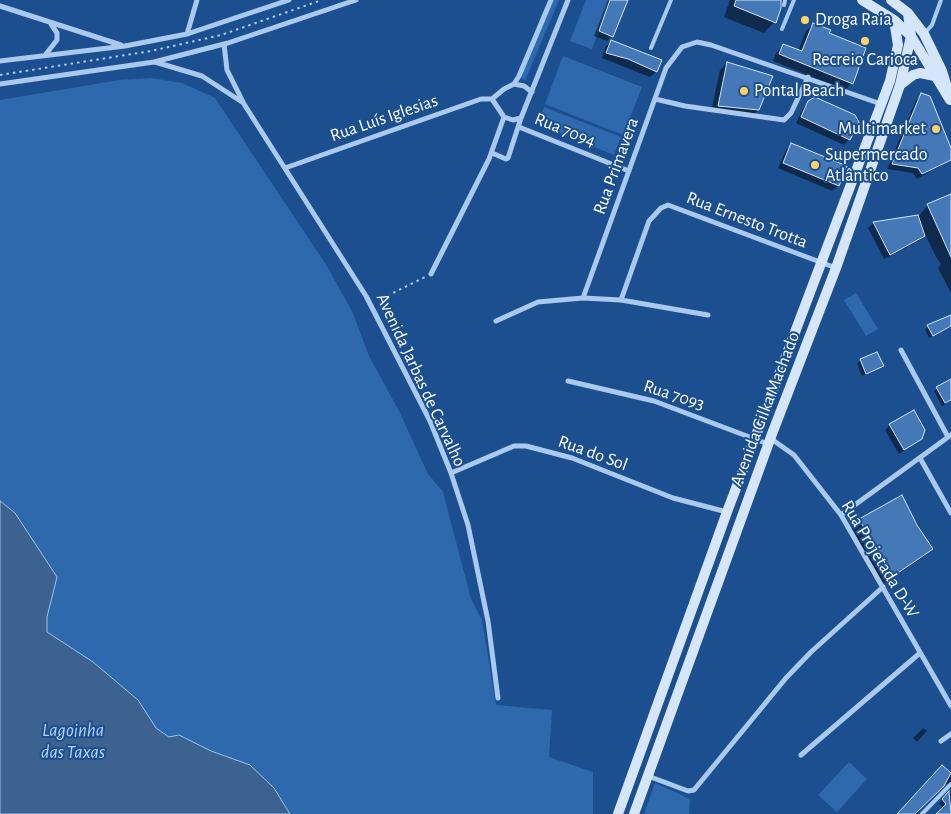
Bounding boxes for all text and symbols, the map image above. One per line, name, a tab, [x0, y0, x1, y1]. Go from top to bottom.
place label: Droga Raia	[815, 9, 892, 31]
marker: Droga Raia	[799, 14, 811, 26]
marker: Recreio Carioca	[859, 35, 871, 47]
place label: Recreio Carioca	[812, 49, 918, 71]
place label: Pontal Beach	[754, 80, 844, 102]
marker: Pontal Beach	[738, 85, 750, 97]
street label: Rua Luís Iglesias	[327, 89, 441, 147]
street label: Rua 7094	[531, 108, 599, 152]
street label: Rua Primavera	[588, 115, 644, 217]
place label: Multimarket	[838, 118, 926, 140]
marker: Multimarket	[930, 123, 942, 135]
place label: Supermercado Atlântico	[825, 144, 928, 186]
marker: Supermercado Atlântico	[809, 159, 821, 171]
street label: Rua Ernesto Trotta	[683, 187, 811, 253]
street label: Avenida Jarbas de Carvalho	[371, 290, 471, 470]
street label: Avenida Gilka Machado	[726, 329, 804, 489]
street label: Rua 7093	[641, 375, 707, 415]
street label: Rua do Sol	[555, 430, 631, 476]
street label: Rua Projetada D-W	[836, 496, 924, 622]
water label: Lagoinha das Taxas	[41, 719, 105, 763]

